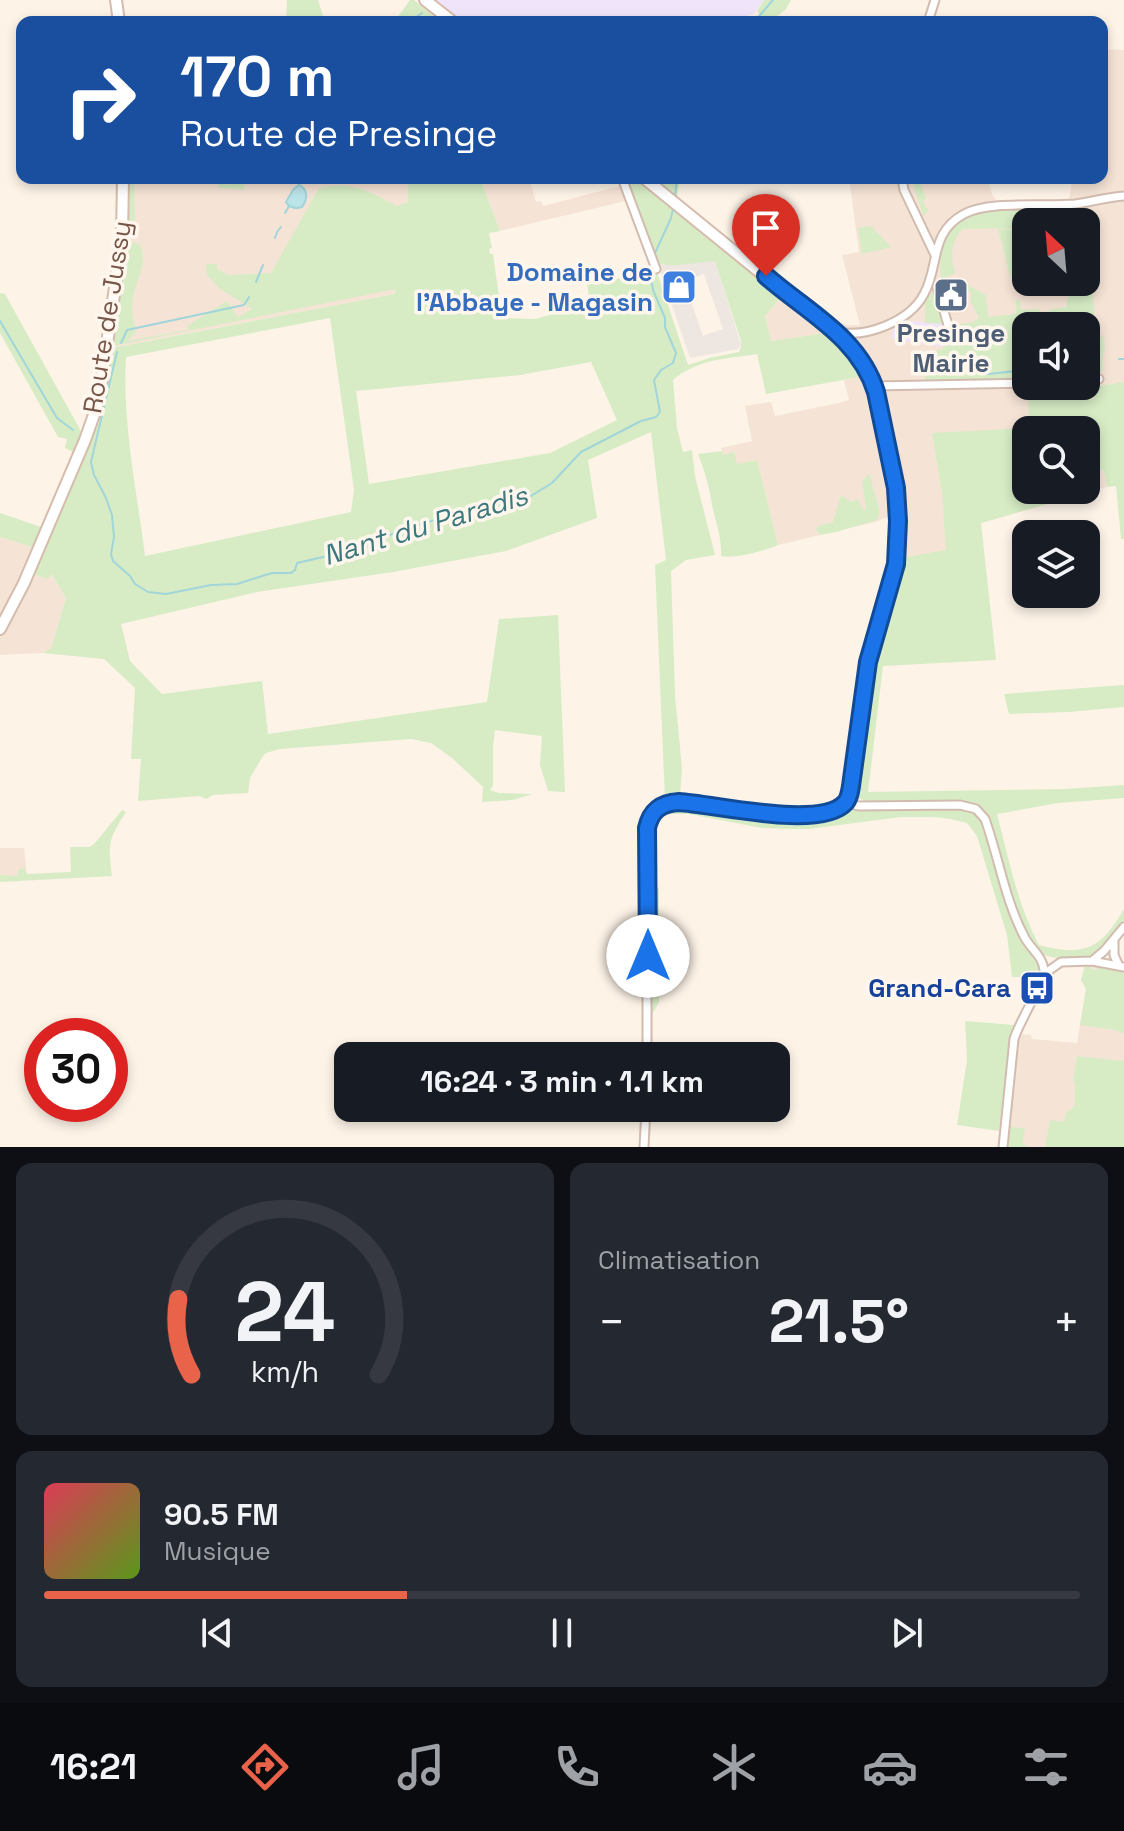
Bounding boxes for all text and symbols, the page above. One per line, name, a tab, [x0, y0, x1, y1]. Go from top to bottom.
text: 170 m	[180, 41, 334, 112]
icon: right	[48, 48, 152, 152]
text: Route de Presinge	[180, 111, 497, 157]
pin	[732, 194, 800, 276]
icon: arrive	[744, 206, 788, 250]
north arrow	[1012, 208, 1100, 296]
map controls	[1012, 208, 1100, 608]
street label: Route de Jussy	[75, 218, 139, 416]
place label: Domaine de l'Abbaye - Magasin	[416, 255, 653, 319]
shop icon: Domaine de l'Abbaye - Magasin	[660, 268, 698, 306]
public building icon: Presinge Mairie	[932, 276, 970, 314]
button: sound	[1012, 312, 1100, 400]
place label: Presinge Mairie	[897, 316, 1005, 380]
button: search	[1012, 416, 1100, 504]
water label: Nant du Paradis	[318, 476, 533, 573]
button: layers	[1012, 520, 1100, 608]
position arrow	[606, 914, 690, 998]
bus stop icon: Grand-Cara	[1018, 969, 1056, 1007]
place label: Grand-Cara	[868, 971, 1011, 1005]
speed limit sign: 30	[24, 1018, 128, 1122]
text: 16:24 · 3 min · 1.1 km	[420, 1062, 704, 1101]
text: Climatisation	[598, 1243, 760, 1277]
text: 24	[235, 1259, 335, 1365]
text: 21.5°	[769, 1283, 909, 1360]
text: −	[598, 1294, 625, 1350]
text: +	[1053, 1294, 1080, 1350]
text: km/h	[251, 1354, 319, 1390]
text: 90.5 FM	[164, 1495, 279, 1534]
text: Musique	[164, 1534, 271, 1568]
icon: previous	[195, 1611, 239, 1655]
icon: pause	[540, 1611, 584, 1655]
icon: next	[885, 1611, 929, 1655]
icon: directions	[237, 1739, 293, 1795]
icon: music	[393, 1739, 449, 1795]
icon: phone	[549, 1739, 605, 1795]
icon: climate	[706, 1739, 762, 1795]
icon: car	[862, 1739, 918, 1795]
icon: filters	[1018, 1739, 1074, 1795]
text: 16:21	[50, 1744, 137, 1790]

